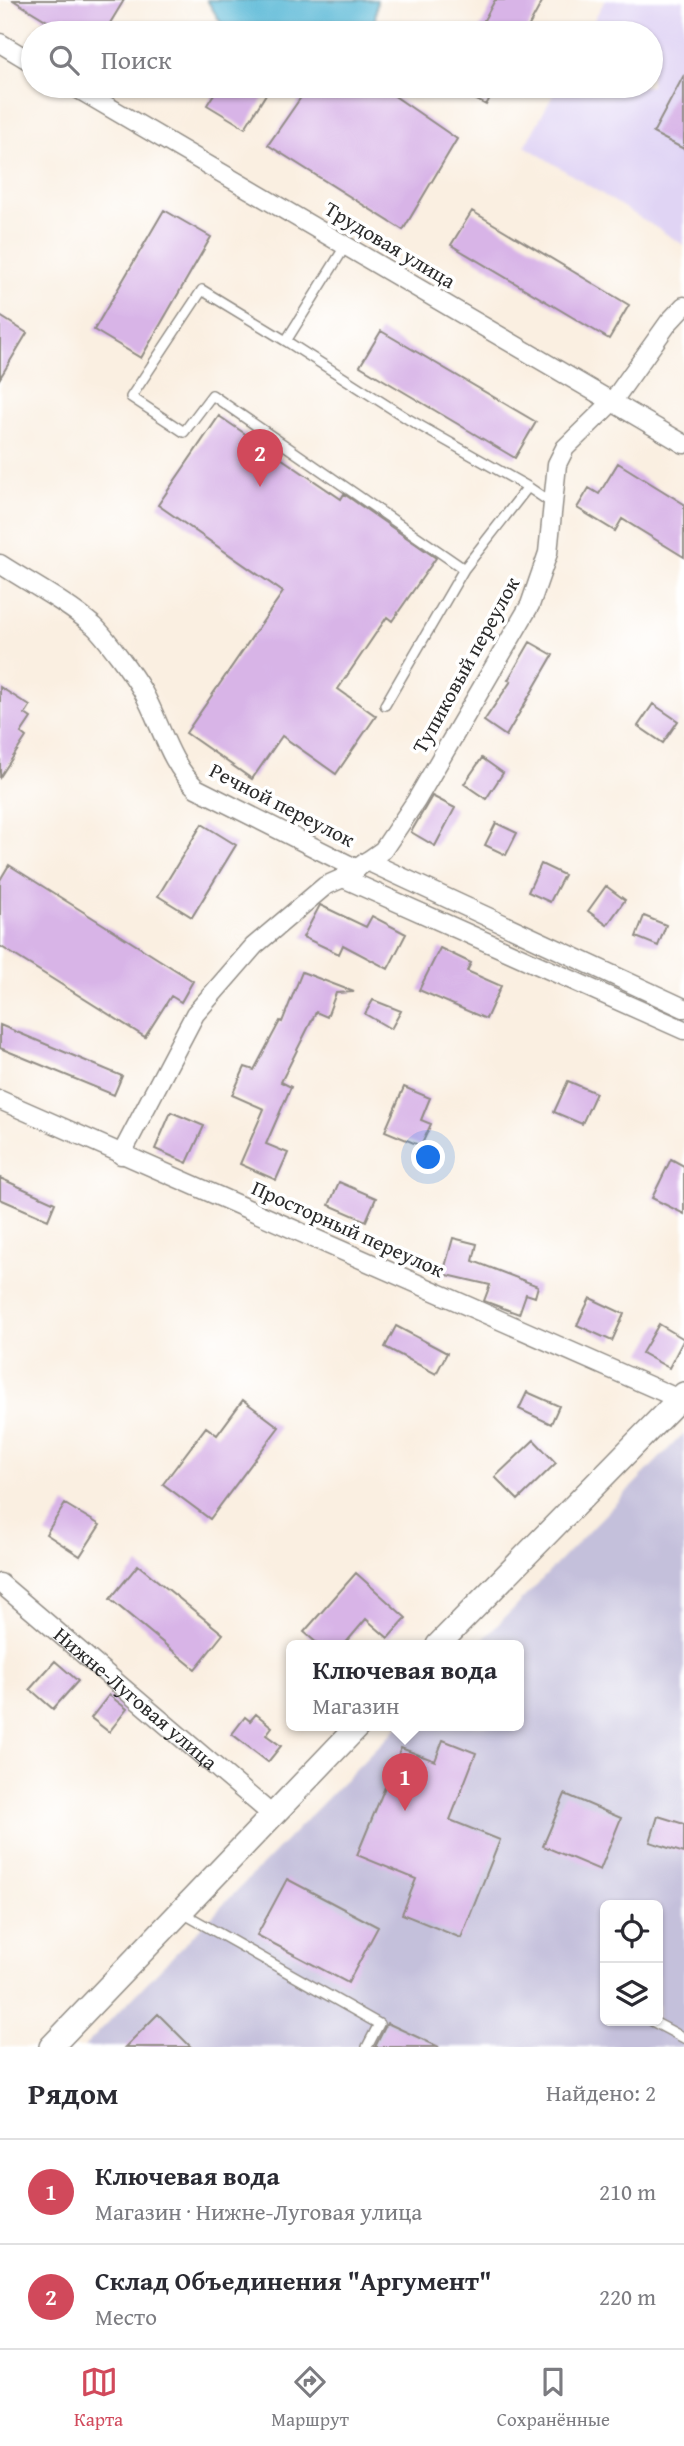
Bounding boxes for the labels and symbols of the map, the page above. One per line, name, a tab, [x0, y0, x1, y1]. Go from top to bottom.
street label: Трудовая улица	[319, 193, 462, 296]
pin: 2	[237, 429, 283, 487]
street label: Тупиковый переулок	[404, 571, 527, 759]
street label: Речной переулок	[204, 755, 360, 855]
your location	[411, 1140, 445, 1174]
street label: Просторный переулок	[247, 1172, 449, 1285]
street label: Нижне-Луговая улица	[47, 1619, 225, 1777]
pin: 1	[382, 1753, 428, 1811]

